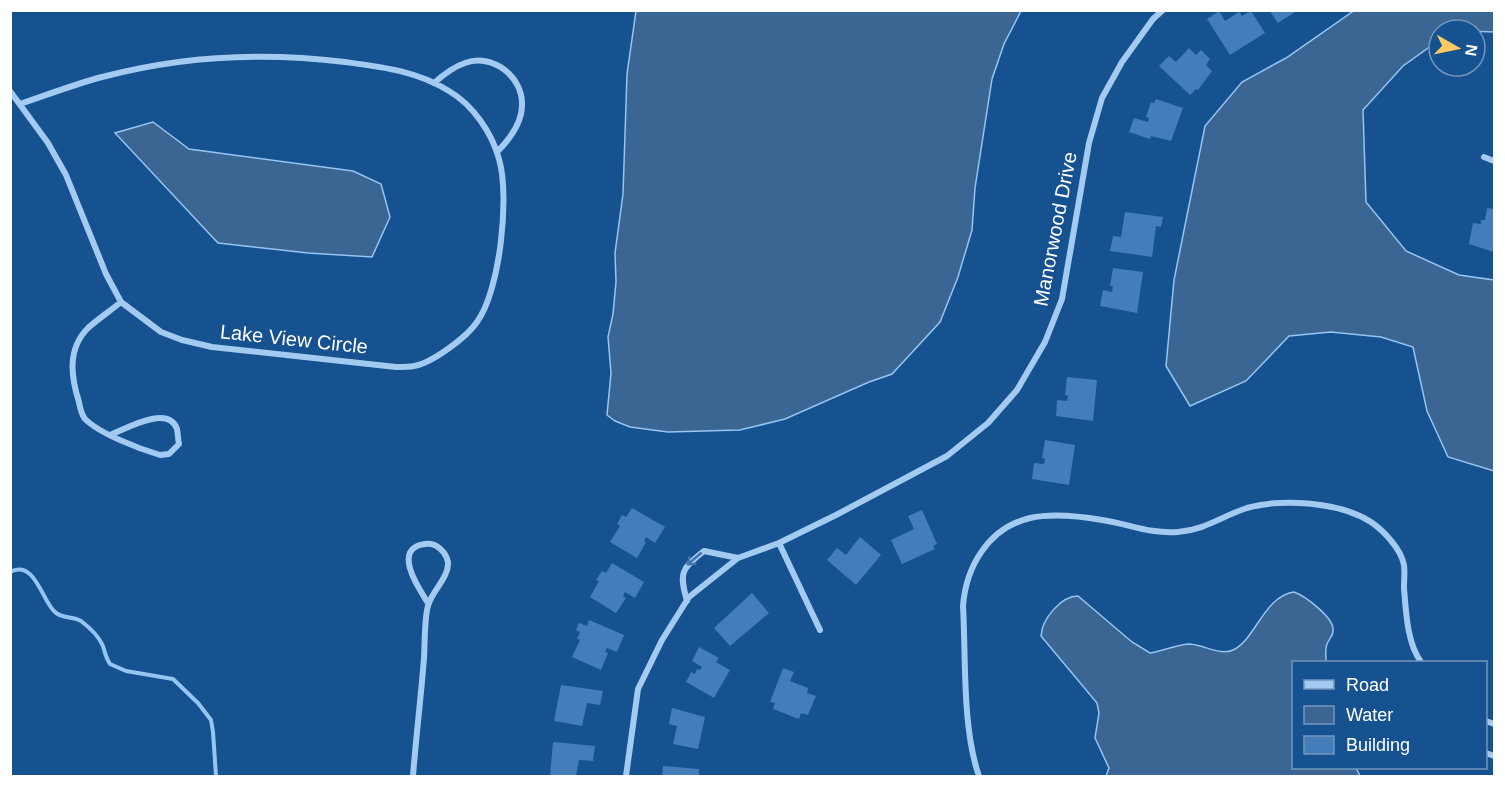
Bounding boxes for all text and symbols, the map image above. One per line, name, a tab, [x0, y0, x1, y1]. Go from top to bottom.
north arrow	[1427, 18, 1487, 78]
text: N	[1462, 43, 1481, 57]
street label: Manorwood Drive	[1029, 150, 1081, 308]
street label: Lake View Circle	[219, 320, 369, 358]
one-way arrow	[686, 552, 702, 565]
legend	[1292, 661, 1487, 769]
text: Road	[1346, 675, 1389, 695]
text: Water	[1346, 705, 1393, 725]
text: Building	[1346, 735, 1410, 755]

